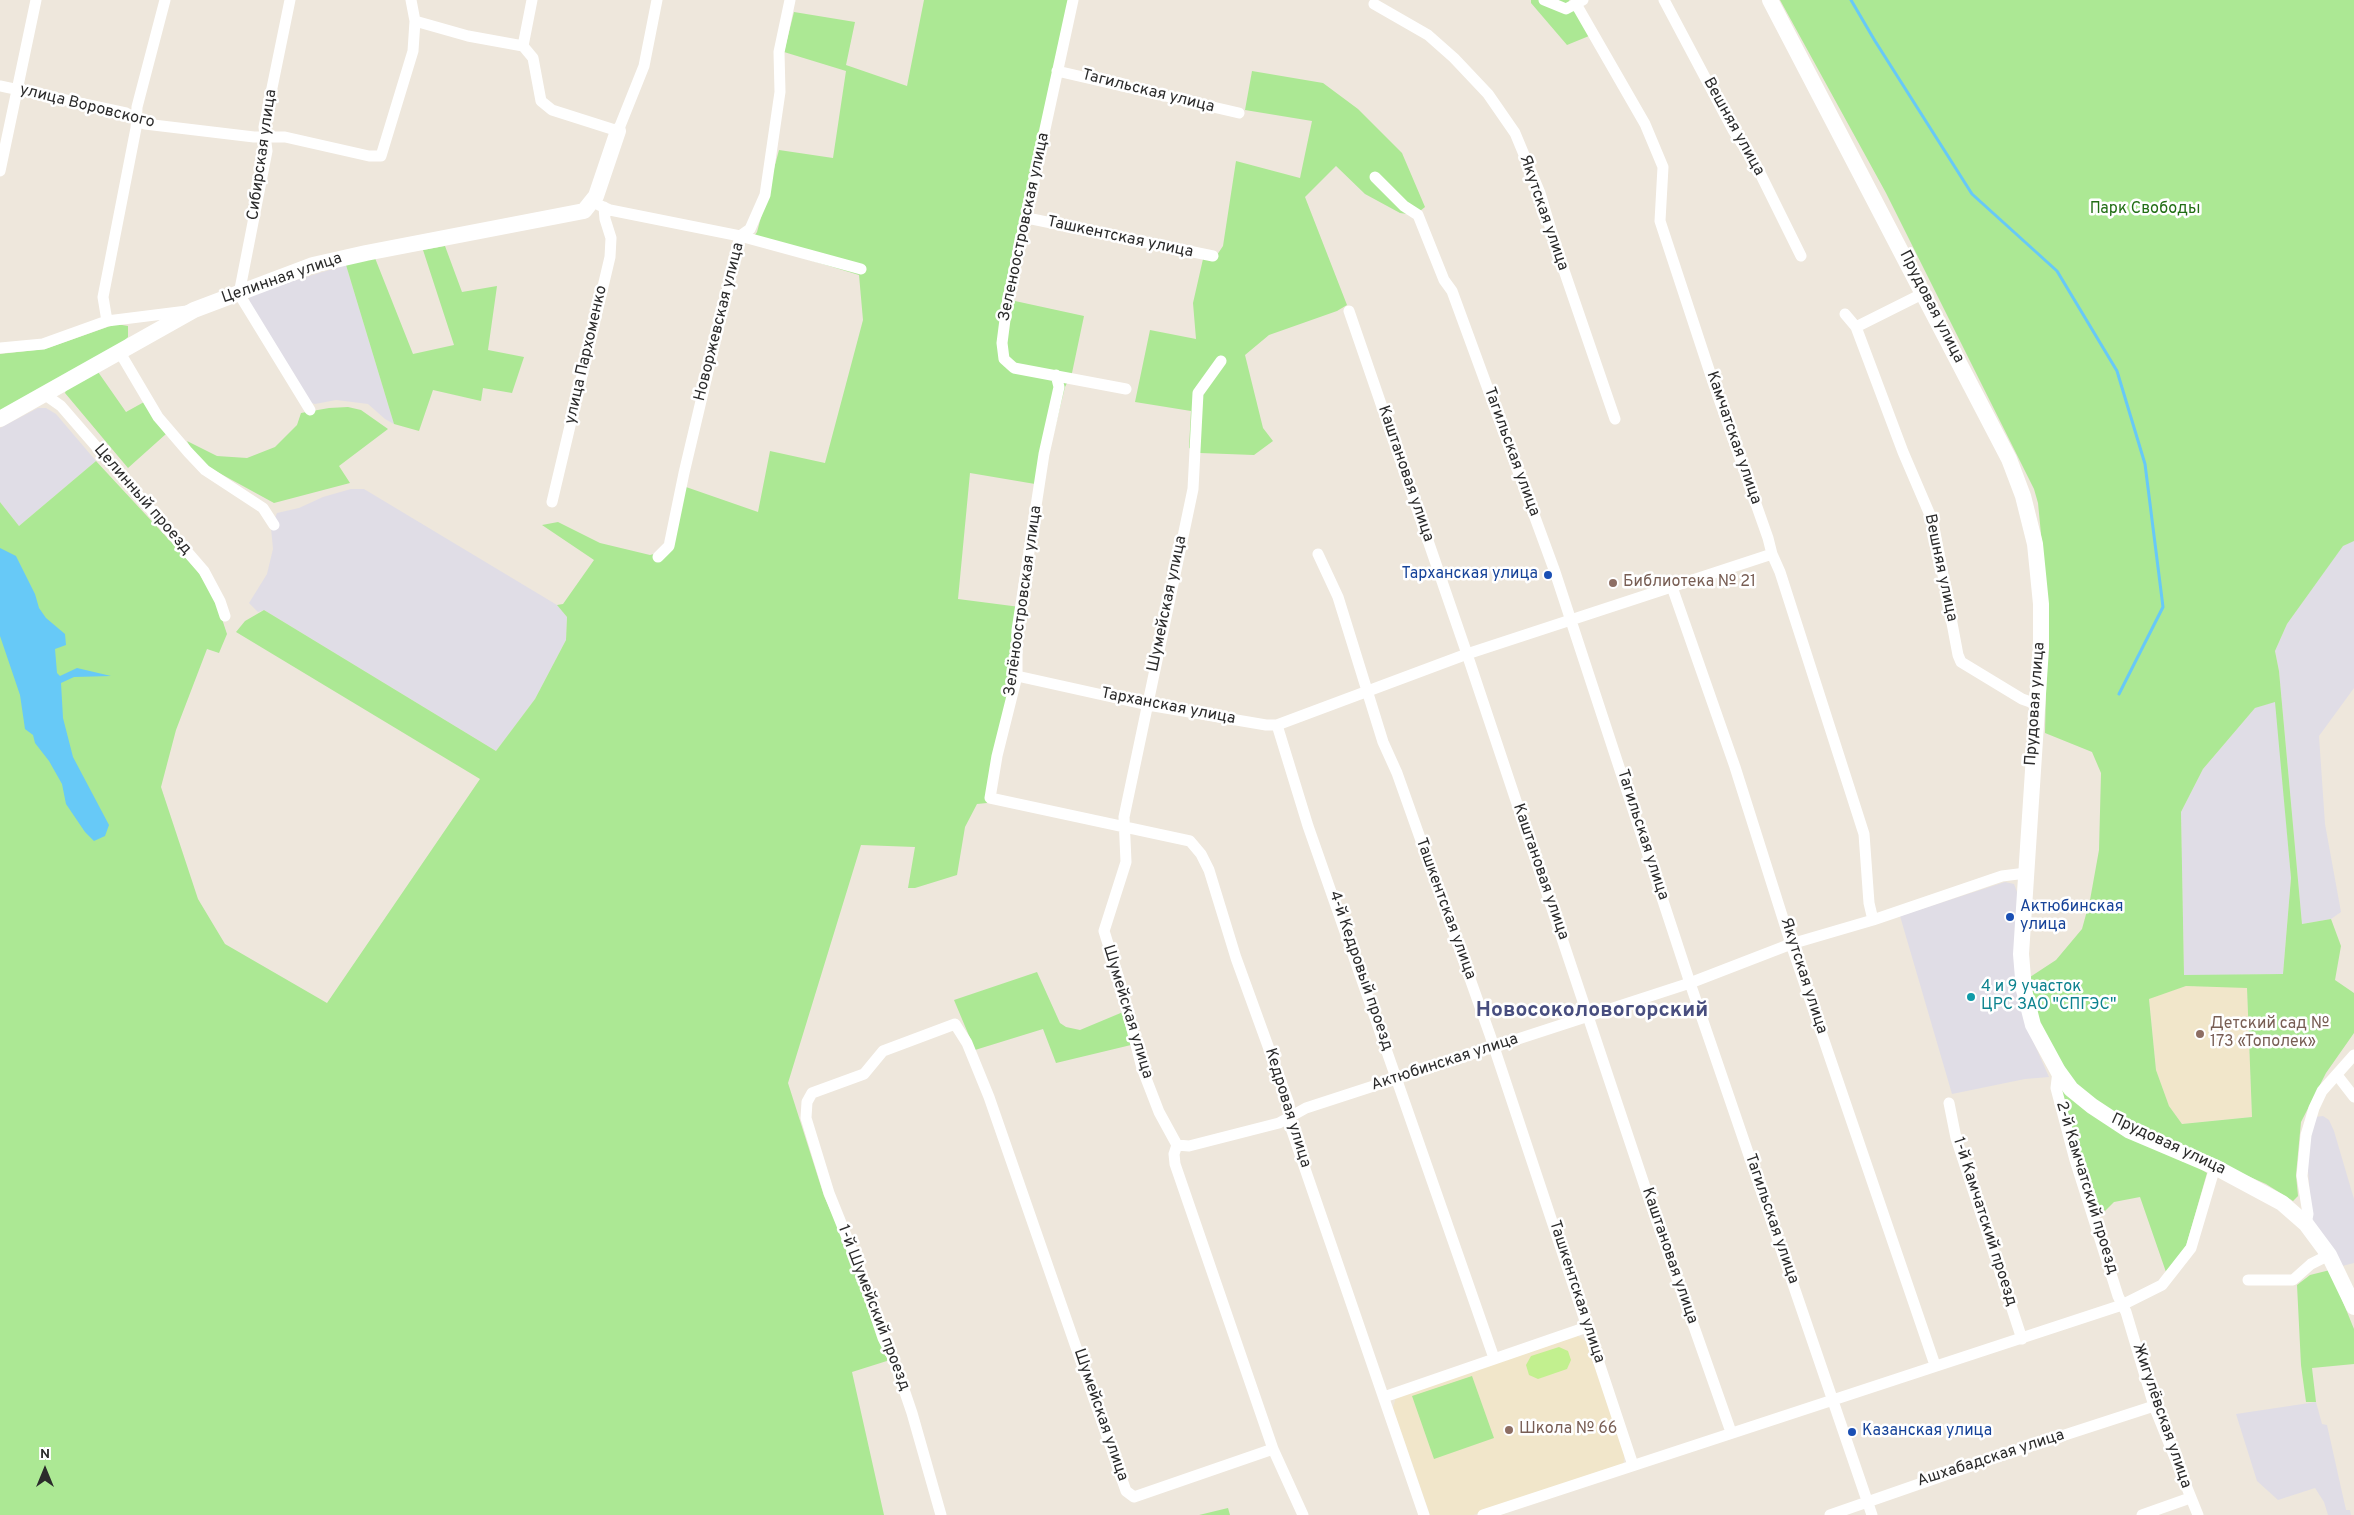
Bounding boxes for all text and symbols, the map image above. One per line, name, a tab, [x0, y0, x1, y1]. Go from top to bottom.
street label: Тагильская улица	[1080, 66, 1216, 118]
street label: Вешняя улица	[1698, 74, 1768, 180]
street label: улица Воровского	[18, 81, 156, 133]
street label: Сибирская улица	[244, 88, 282, 222]
street label: Зеленоостровская улица	[996, 131, 1054, 323]
street label: Якутская улица	[1514, 153, 1572, 273]
park label: Парк Свободы	[2090, 200, 2200, 220]
street label: Ташкентская улица	[1045, 213, 1195, 263]
street label: Новоржевская улица	[691, 241, 749, 403]
street label: Прудовая улица	[1894, 247, 1968, 367]
street label: Целинная улица	[219, 249, 345, 309]
street label: улица Пархоменко	[562, 284, 612, 426]
street label: Камчатская улица	[1701, 369, 1765, 507]
street label: Тагильская улица	[1479, 385, 1543, 519]
street label: Каштановая улица	[1373, 403, 1437, 545]
street label: Целинный проезд	[89, 441, 195, 559]
street label: Зелёноостровская улица	[1001, 504, 1047, 698]
street label: Вешняя улица	[1919, 512, 1961, 624]
street label: Шумейская улица	[1144, 534, 1192, 674]
place label: Тарханская улица	[1401, 565, 1538, 585]
marker: Тарханская улица	[1542, 569, 1554, 581]
place label: Библиотека № 21	[1623, 573, 1756, 593]
marker: Библиотека № 21	[1607, 577, 1619, 589]
street label: Прудовая улица	[2022, 641, 2050, 767]
street label: Тарханская улица	[1099, 685, 1237, 729]
street label: Тагильская улица	[1612, 767, 1672, 903]
street label: Каштановая улица	[1508, 801, 1572, 943]
street label: Ташкентская улица	[1411, 836, 1479, 982]
street label: 4-й Кедровый проезд	[1324, 889, 1396, 1053]
place label: Актюбинская улица	[2020, 898, 2123, 936]
marker: Актюбинская улица	[2004, 911, 2016, 923]
street label: Якутская улица	[1775, 915, 1831, 1037]
street label: Шумейская улица	[1098, 943, 1156, 1081]
place label: 4 и 9 участок ЦРС ЗАО "СПГЭС"	[1981, 978, 2116, 1016]
marker: 4 и 9 участок ЦРС ЗАО "СПГЭС"	[1965, 991, 1977, 1003]
district label: Новосоколовогорский	[1476, 999, 1708, 1025]
place label: Детский сад № 173 «Тополек»	[2210, 1015, 2329, 1053]
marker: Детский сад № 173 «Тополек»	[2194, 1028, 2206, 1040]
street label: Актюбинская улица	[1369, 1030, 1521, 1096]
street label: Кедровая улица	[1260, 1046, 1314, 1170]
street label: 2-й Камчатский проезд	[2051, 1099, 2121, 1277]
street label: Прудовая улица	[2108, 1110, 2228, 1180]
street label: 1-й Камчатский проезд	[1948, 1135, 2020, 1309]
street label: Тагильская улица	[1740, 1152, 1802, 1286]
street label: Каштановая улица	[1637, 1185, 1701, 1327]
street label: Ташкентская улица	[1544, 1218, 1608, 1366]
street label: 1-й Шумейский проезд	[832, 1222, 914, 1394]
street label: Жигулёвская улица	[2127, 1341, 2195, 1491]
street label: Шумейская улица	[1068, 1346, 1132, 1484]
place label: Школа № 66	[1519, 1420, 1617, 1440]
place label: Казанская улица	[1862, 1422, 1992, 1442]
marker: Школа № 66	[1503, 1424, 1515, 1436]
marker: Казанская улица	[1846, 1426, 1858, 1438]
street label: Ашхабадская улица	[1915, 1426, 2067, 1492]
north arrow	[20, 1445, 70, 1495]
text: N	[40, 1446, 50, 1463]

